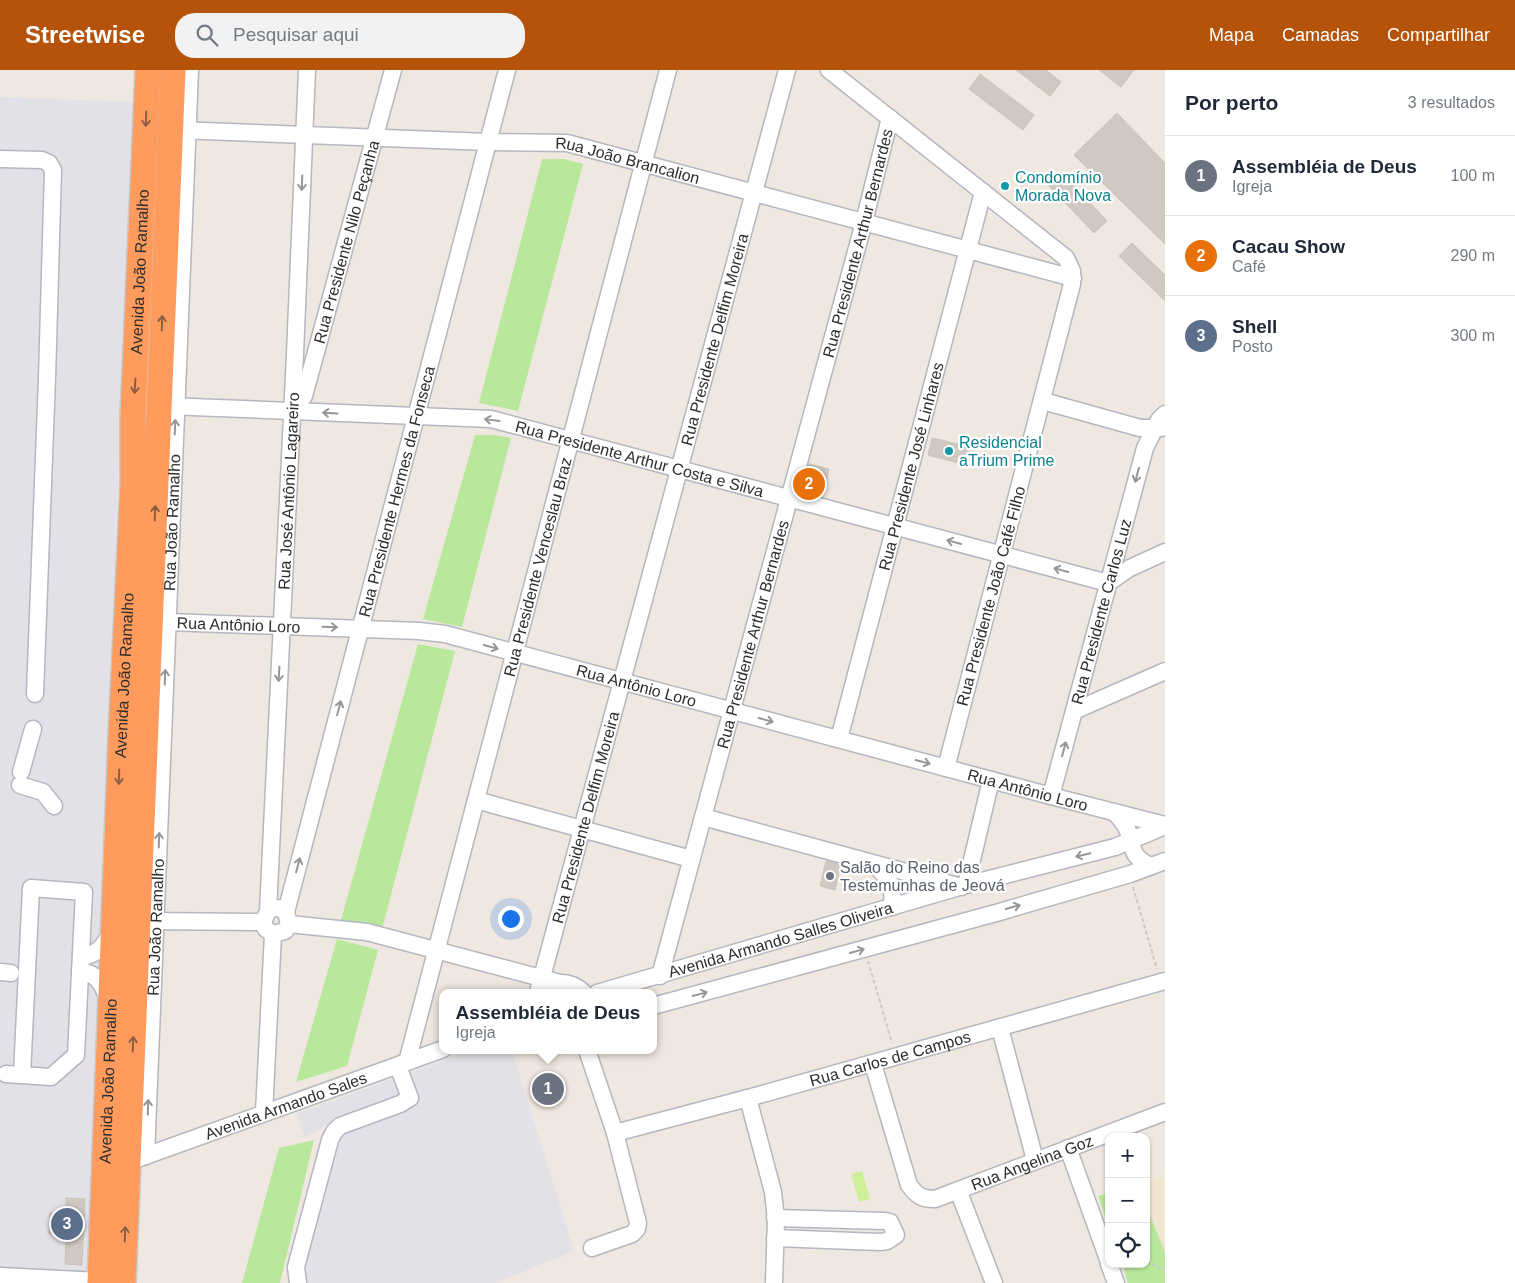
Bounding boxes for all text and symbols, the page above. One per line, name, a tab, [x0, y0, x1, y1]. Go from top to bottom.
search box	[175, 13, 525, 58]
text: Streetwise	[25, 21, 145, 48]
icon: search	[193, 21, 221, 49]
text: Pesquisar aqui	[233, 24, 359, 45]
text: Mapa	[1209, 25, 1254, 45]
text: Camadas	[1282, 25, 1359, 45]
text: Compartilhar	[1387, 25, 1490, 45]
text: Por perto	[1185, 91, 1278, 114]
text: 3 resultados	[1408, 94, 1495, 111]
one-way arrow	[142, 110, 151, 126]
street label: Rua Presidente Arthur Bernardes	[819, 127, 895, 359]
street label: Rua João Brancalion	[555, 134, 702, 187]
street label: Rua Presidente Nilo Peçanha	[310, 138, 382, 345]
text: Assembléia de Deus	[1232, 156, 1417, 177]
text: 1	[1197, 167, 1205, 184]
text: 100 m	[1451, 167, 1495, 184]
place label: Condomínio Morada Nova	[1015, 169, 1111, 204]
one-way arrow	[297, 175, 306, 191]
text: Igreja	[1232, 178, 1272, 195]
marker: Condomínio Morada Nova	[999, 180, 1011, 192]
street label: Avenida João Ramalho	[127, 189, 151, 355]
street label: Rua Presidente Delfim Moreira	[678, 231, 751, 447]
text: Cacau Show	[1232, 236, 1345, 257]
text: 2	[1197, 247, 1205, 264]
text: 290 m	[1451, 247, 1495, 264]
text: Café	[1232, 258, 1266, 275]
one-way arrow	[157, 315, 167, 331]
text: Shell	[1232, 316, 1277, 337]
text: 3	[1197, 327, 1205, 344]
text: 300 m	[1451, 327, 1495, 344]
text: Posto	[1232, 338, 1273, 355]
street label: Rua Presidente José Linhares	[875, 360, 946, 572]
street label: Rua Presidente Hermes da Fonseca	[355, 364, 438, 619]
one-way arrow	[130, 378, 139, 394]
street label: Rua José Antônio Lagareiro	[275, 392, 302, 590]
one-way arrow	[322, 408, 338, 417]
one-way arrow	[485, 414, 501, 424]
street label: Rua Presidente Arthur Costa e Silva	[514, 417, 766, 500]
one-way arrow	[171, 420, 180, 436]
place label: Residencial aTrium Prime	[959, 434, 1055, 469]
marker: Residencial aTrium Prime	[943, 445, 955, 457]
street label: Rua João Ramalho	[160, 454, 183, 591]
street label: Rua Presidente Venceslau Braz	[500, 455, 574, 678]
pin: 2	[793, 465, 825, 503]
one-way arrow	[1132, 466, 1142, 482]
street label: Rua Presidente João Café Filho	[953, 484, 1029, 708]
one-way arrow	[150, 505, 159, 521]
street label: Rua Presidente Carlos Luz	[1068, 517, 1134, 706]
street label: Rua Presidente Arthur Bernardes	[713, 518, 791, 750]
one-way arrow	[946, 536, 962, 546]
one-way arrow	[1054, 565, 1070, 575]
street label: Avenida João Ramalho	[112, 592, 136, 758]
street label: Rua Antônio Loro	[176, 614, 301, 635]
one-way arrow	[322, 623, 338, 632]
one-way arrow	[482, 642, 498, 652]
street label: Rua Antônio Loro	[575, 661, 699, 709]
one-way arrow	[275, 666, 284, 682]
one-way arrow	[161, 669, 170, 685]
one-way arrow	[335, 700, 344, 716]
street label: Rua Presidente Delfim Moreira	[548, 709, 622, 925]
one-way arrow	[758, 716, 774, 725]
one-way arrow	[1060, 741, 1069, 757]
one-way arrow	[915, 758, 931, 767]
street label: Rua Antônio Loro	[966, 766, 1090, 814]
one-way arrow	[115, 769, 124, 785]
one-way arrow	[154, 832, 163, 848]
one-way arrow	[1075, 851, 1091, 860]
street label: Rua João Ramalho	[144, 858, 167, 996]
one-way arrow	[294, 858, 303, 874]
place label: Salão do Reino das Testemunhas de Jeová	[840, 859, 1005, 894]
marker: Salão do Reino das Testemunhas de Jeová	[824, 870, 836, 882]
street label: Avenida Armando Salles Oliveira	[666, 898, 895, 980]
one-way arrow	[1005, 902, 1021, 912]
your location	[498, 906, 524, 932]
one-way arrow	[848, 945, 864, 955]
one-way arrow	[692, 988, 708, 998]
popup	[439, 989, 657, 1054]
street label: Avenida João Ramalho	[96, 998, 119, 1164]
text: Assembléia de Deus	[456, 1002, 640, 1023]
text: Igreja	[456, 1024, 496, 1041]
street label: Rua Carlos de Campos	[808, 1027, 972, 1089]
one-way arrow	[128, 1037, 138, 1053]
street label: Avenida Armando Sales	[203, 1069, 369, 1142]
pin: 1	[532, 1070, 564, 1108]
one-way arrow	[143, 1099, 153, 1116]
street label: Rua Angelina Goz	[969, 1132, 1095, 1193]
map controls	[1105, 1133, 1150, 1268]
button: +	[1105, 1133, 1150, 1178]
button: −	[1105, 1178, 1150, 1223]
pin: 3	[51, 1205, 83, 1243]
button: locate	[1105, 1223, 1150, 1268]
one-way arrow	[121, 1227, 130, 1243]

